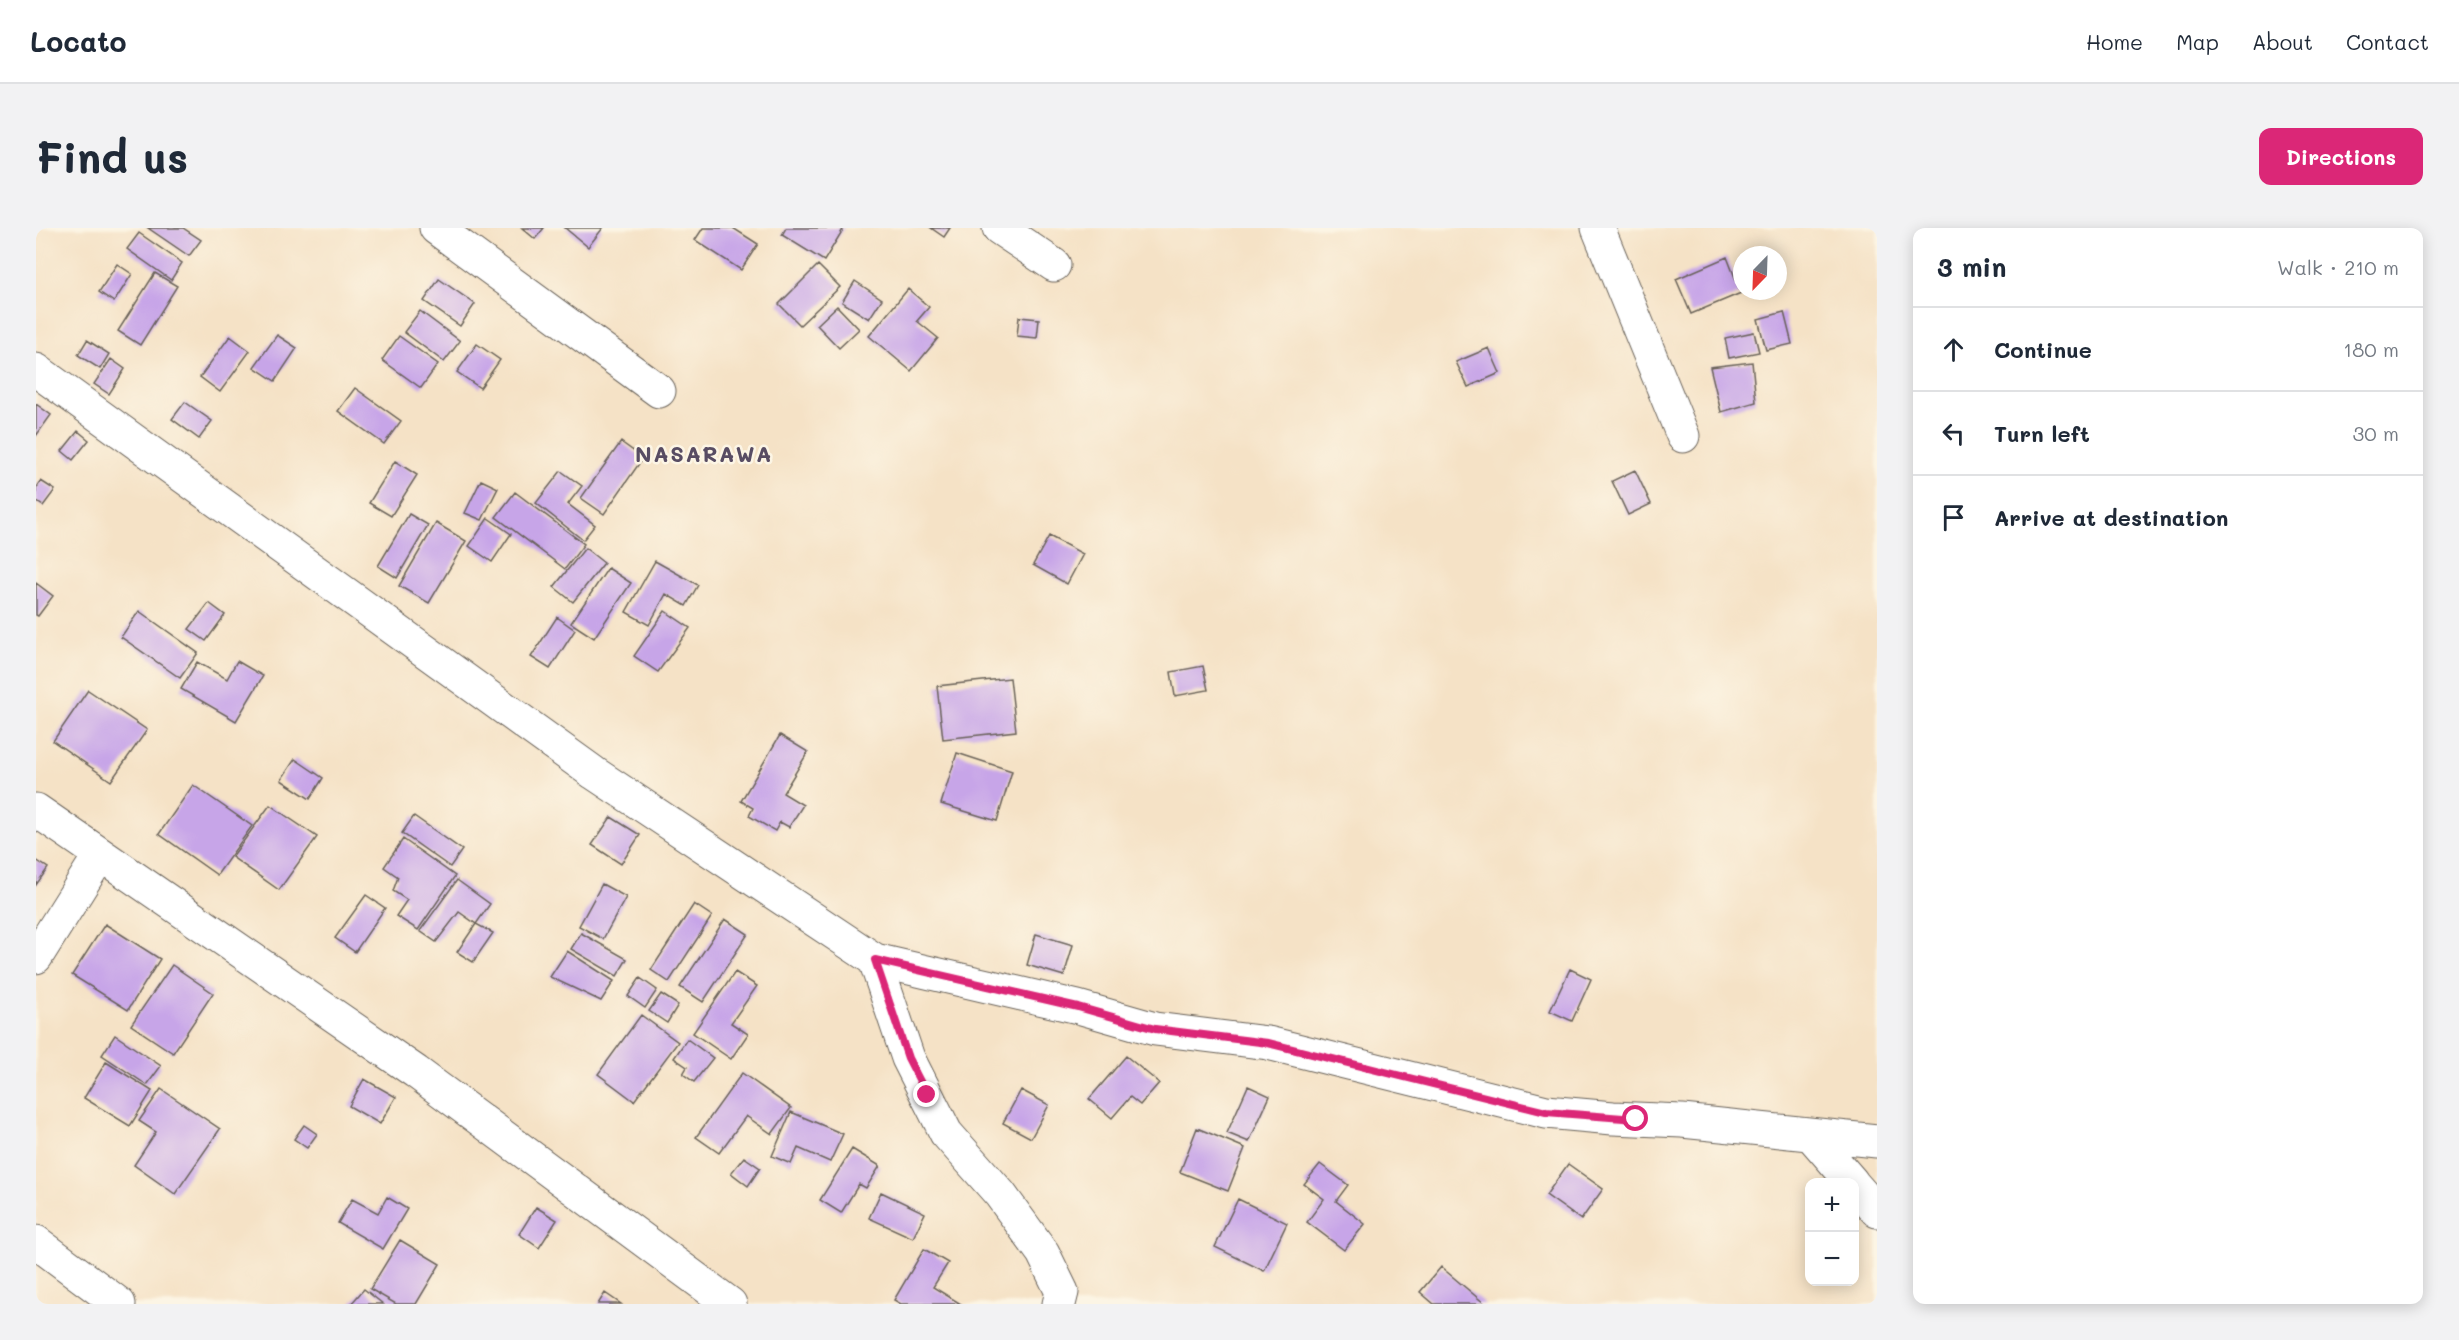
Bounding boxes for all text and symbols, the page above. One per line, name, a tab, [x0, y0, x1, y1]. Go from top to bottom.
text: Locato	[30, 23, 127, 59]
text: Home	[2086, 28, 2143, 55]
text: Map	[2176, 28, 2219, 55]
text: About	[2252, 28, 2313, 55]
text: Contact	[2346, 28, 2429, 55]
button: Directions	[2259, 128, 2423, 185]
text: Find us	[36, 129, 188, 184]
north arrow	[1733, 246, 1787, 300]
text: 3 min	[1937, 250, 2006, 284]
text: Walk · 210 m	[2277, 254, 2399, 280]
icon: ahead	[1937, 333, 1970, 366]
text: Continue	[1994, 335, 2092, 364]
text: 180 m	[2343, 336, 2399, 362]
icon: left	[1937, 417, 1970, 450]
text: Turn left	[1994, 419, 2090, 448]
text: 30 m	[2353, 420, 2399, 446]
district label: NASARAWA	[635, 439, 773, 468]
icon: arrive	[1937, 501, 1970, 534]
text: Arrive at destination	[1994, 503, 2229, 532]
route end	[913, 1081, 939, 1107]
route start	[1622, 1105, 1648, 1131]
map controls	[1805, 1178, 1859, 1286]
button: +	[1805, 1178, 1859, 1232]
button: −	[1805, 1232, 1859, 1286]

